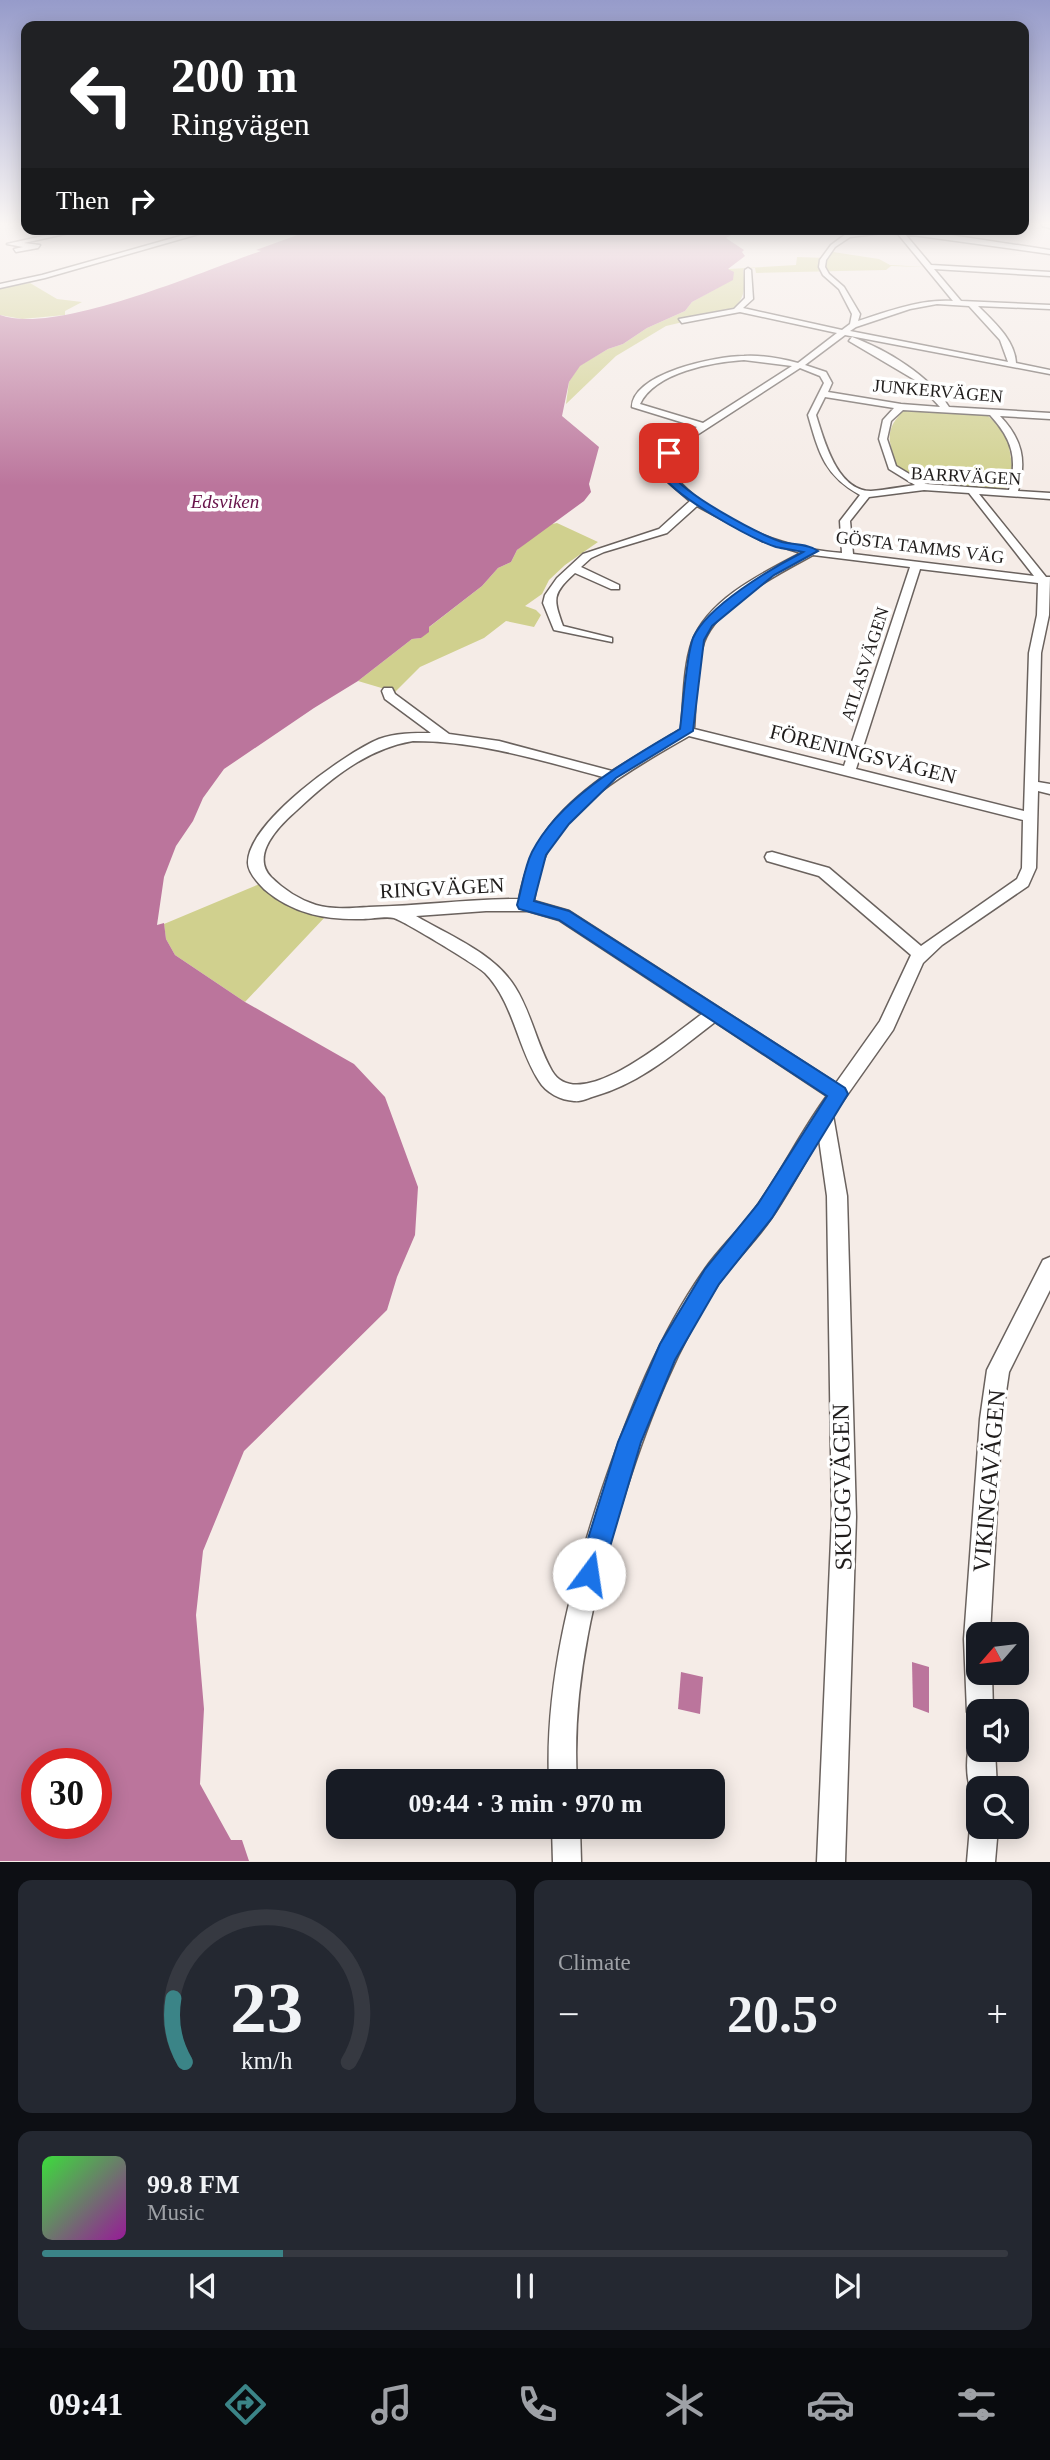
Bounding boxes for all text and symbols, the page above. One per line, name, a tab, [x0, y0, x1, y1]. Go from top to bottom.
text: 200 m	[171, 48, 298, 103]
icon: left	[56, 49, 147, 140]
text: Ringvägen	[171, 106, 310, 142]
icon: right	[123, 182, 161, 220]
text: Then	[56, 186, 109, 215]
street label: JUNKERVÄGEN	[872, 375, 1004, 407]
pin	[639, 423, 699, 483]
icon: arrive	[650, 434, 688, 472]
street label: BARRVÄGEN	[910, 463, 1022, 489]
water label: Edsviken	[190, 491, 259, 512]
street label: GÖSTA TAMMS VÄG	[835, 527, 1005, 567]
street label: ATLASVÄGEN	[837, 604, 893, 724]
street label: FÖRENINGSVÄGEN	[767, 719, 959, 789]
street label: RINGVÄGEN	[379, 873, 505, 903]
street label: VIKINGAVÄGEN	[968, 1388, 1010, 1574]
street label: SKUGGVÄGEN	[828, 1403, 856, 1571]
position arrow	[552, 1537, 626, 1611]
north arrow	[966, 1622, 1029, 1685]
map controls	[966, 1622, 1029, 1839]
button: sound	[966, 1699, 1029, 1762]
speed limit sign: 30	[21, 1748, 112, 1839]
button: search	[966, 1776, 1029, 1839]
text: 09:44 · 3 min · 970 m	[409, 1789, 643, 1818]
text: Climate	[558, 1950, 631, 1975]
text: 23	[231, 1968, 303, 2049]
text: 20.5°	[727, 1986, 839, 2043]
text: −	[558, 1993, 579, 2035]
text: +	[987, 1993, 1008, 2035]
text: km/h	[241, 2047, 293, 2074]
text: 99.8 FM	[147, 2170, 239, 2199]
text: Music	[147, 2200, 205, 2225]
icon: previous	[184, 2267, 222, 2305]
icon: pause	[506, 2267, 544, 2305]
icon: next	[828, 2267, 866, 2305]
icon: directions	[221, 2380, 270, 2429]
icon: music	[367, 2380, 416, 2429]
icon: phone	[513, 2380, 562, 2429]
icon: climate	[660, 2380, 709, 2429]
icon: car	[806, 2380, 855, 2429]
icon: filters	[952, 2380, 1001, 2429]
text: 09:41	[49, 2386, 123, 2422]

